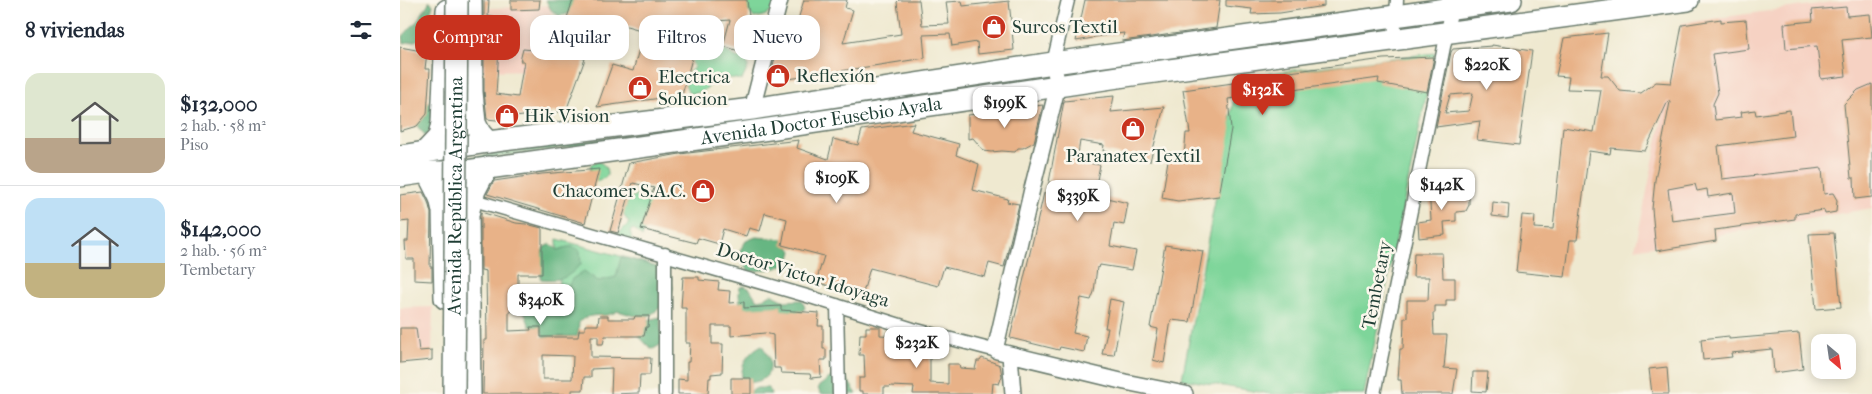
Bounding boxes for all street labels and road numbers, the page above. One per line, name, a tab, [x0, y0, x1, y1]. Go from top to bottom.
street label: Avenida República Argentina	[444, 76, 467, 317]
street label: Avenida Doctor Eusebio Ayala	[698, 92, 943, 150]
street label: Doctor Victor Idoyaga	[714, 238, 892, 312]
street label: Tembetary	[1358, 238, 1397, 331]

